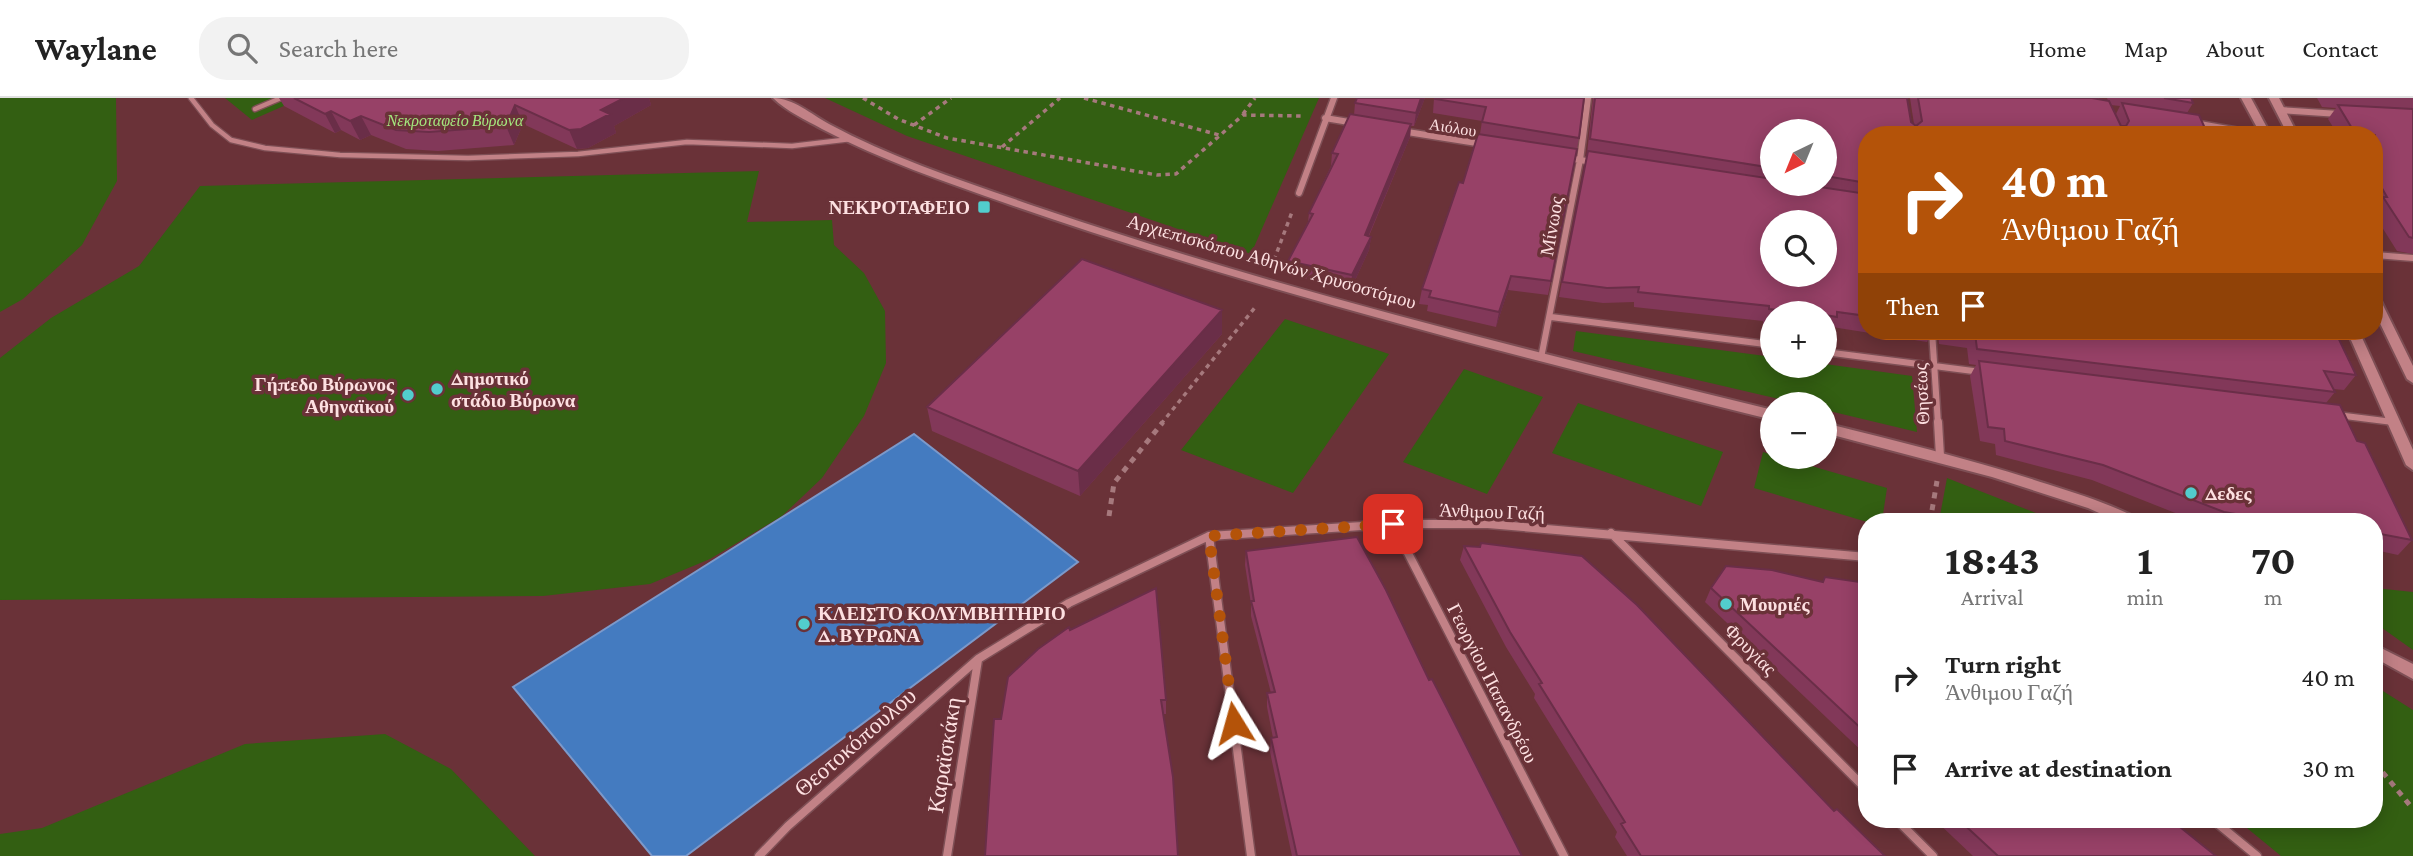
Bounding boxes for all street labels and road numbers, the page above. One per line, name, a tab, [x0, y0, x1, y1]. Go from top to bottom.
street label: Αιόλου	[1428, 115, 1478, 140]
street label: Μίνωος	[1536, 194, 1567, 258]
street label: Αρχιεπισκόπου Αθηνών Χρυσοστόμου	[1125, 210, 1419, 313]
street label: Θησέως	[1909, 362, 1934, 425]
street label: Άνθιμου Γαζή	[1439, 499, 1545, 524]
street label: Γεωργίου Παπανδρέου	[1443, 600, 1542, 767]
street label: Φρυγίας	[1721, 619, 1781, 680]
street label: Θεοτοκόπουλου	[789, 682, 921, 802]
street label: Καραϊσκάκη	[922, 695, 966, 815]

